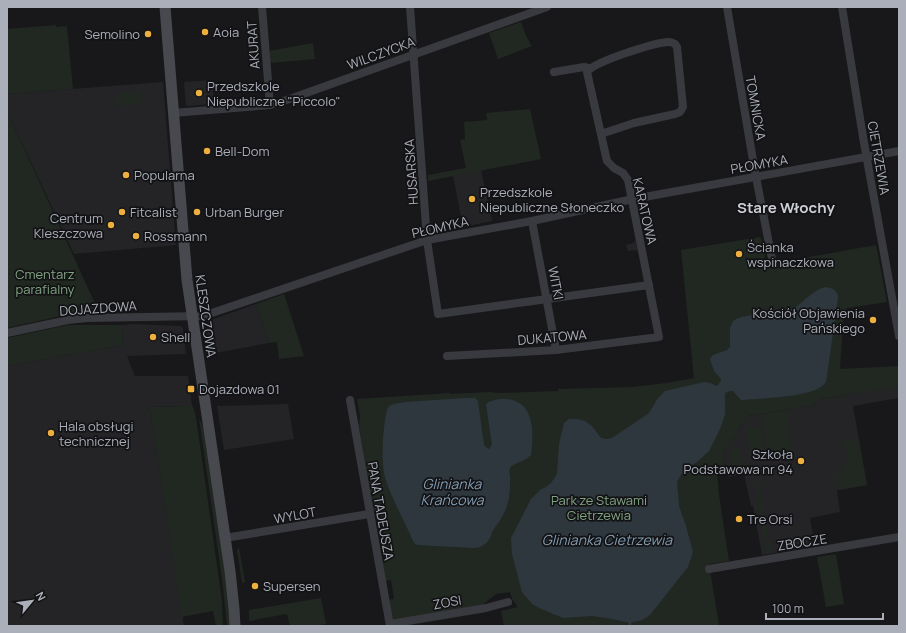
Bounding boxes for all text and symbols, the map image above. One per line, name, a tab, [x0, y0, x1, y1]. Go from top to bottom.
street label: AKURAT	[242, 20, 264, 70]
place label: Aoia	[213, 23, 239, 41]
place label: Semolino	[84, 25, 140, 43]
marker: Aoia	[200, 27, 210, 37]
marker: Semolino	[143, 29, 153, 39]
street label: WILCZYCKA	[345, 32, 417, 74]
street label: TOMNICKA	[741, 74, 771, 142]
place label: Przedszkole Niepubliczne "Piccolo"	[207, 77, 341, 110]
marker: Przedszkole Niepubliczne "Piccolo"	[194, 88, 204, 98]
street label: CIETRZEWIA	[864, 120, 894, 196]
street label: HUSARSKA	[400, 138, 422, 206]
place label: Bell-Dom	[215, 142, 270, 160]
marker: Bell-Dom	[202, 146, 212, 156]
street label: PŁOMYKA	[729, 150, 789, 178]
place label: Popularna	[134, 166, 195, 184]
marker: Popularna	[121, 170, 131, 180]
street label: KARATOWA	[629, 176, 661, 246]
place label: Przedszkole Niepubliczne Słoneczko	[480, 183, 624, 216]
marker: Przedszkole Niepubliczne Słoneczko	[467, 194, 477, 204]
district label: Stare Włochy	[737, 197, 836, 218]
place label: Fitcalist	[130, 203, 177, 221]
place label: Urban Burger	[205, 203, 284, 221]
marker: Fitcalist	[117, 207, 127, 217]
marker: Urban Burger	[192, 207, 202, 217]
place label: Centrum Kleszczowa	[34, 209, 103, 242]
street label: PŁOMYKA	[410, 212, 470, 242]
marker: Centrum Kleszczowa	[106, 220, 116, 230]
place label: Rossmann	[144, 227, 207, 245]
marker: Rossmann	[131, 231, 141, 241]
place label: Ścianka wspinaczkowa	[747, 238, 834, 271]
marker: Ścianka wspinaczkowa	[734, 249, 744, 259]
park label: Cmentarz parafialny	[15, 265, 75, 298]
street label: WITKI	[544, 265, 568, 301]
street label: KLESZCZOWA	[191, 274, 221, 358]
street label: DOJAZDOWA	[59, 296, 137, 320]
place label: Kościół Objawienia Pańskiego	[752, 304, 865, 337]
marker: Kościół Objawienia Pańskiego	[868, 315, 878, 325]
street label: DUKATOWA	[517, 325, 587, 349]
place label: Shell	[161, 328, 190, 346]
marker: Shell	[148, 332, 158, 342]
place label: Dojazdowa 01	[199, 380, 280, 398]
marker: Dojazdowa 01	[186, 384, 196, 394]
place label: Hala obsługi technicznej	[59, 417, 133, 450]
marker: Hala obsługi technicznej	[46, 428, 56, 438]
place label: Szkoła Podstawowa nr 94	[684, 445, 793, 478]
marker: Szkoła Podstawowa nr 94	[796, 456, 806, 466]
street label: PANA TADEUSZA	[363, 460, 399, 562]
water label: Glinianka Krańcowa	[421, 474, 485, 509]
park label: Park ze Stawami Cietrzewia	[551, 491, 647, 524]
street label: WYLOT	[272, 502, 318, 528]
place label: Tre Orsi	[747, 510, 793, 528]
marker: Tre Orsi	[734, 514, 744, 524]
street label: ZBOCZE	[776, 529, 828, 555]
water label: Glinianka Cietrzewia	[542, 530, 673, 549]
place label: Supersen	[263, 577, 320, 595]
north arrow	[12, 581, 52, 621]
marker: Supersen	[250, 581, 260, 591]
text: N	[33, 589, 50, 603]
street label: ZOSI	[431, 591, 463, 613]
scale bar	[766, 595, 883, 621]
text: 100 m	[772, 600, 804, 617]

